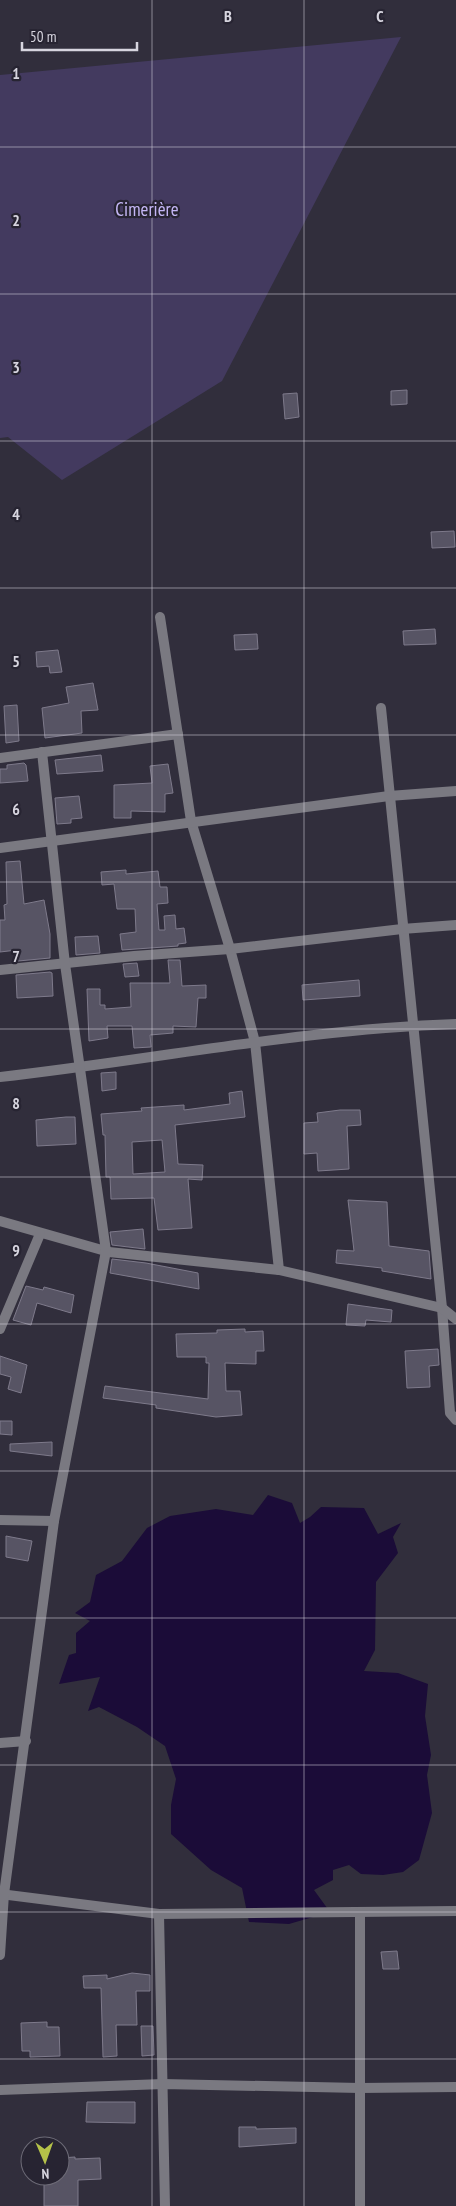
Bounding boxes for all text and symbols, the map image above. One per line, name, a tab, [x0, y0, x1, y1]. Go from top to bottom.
text: B	[224, 6, 232, 26]
text: C	[376, 6, 384, 26]
scale bar	[22, 20, 138, 52]
text: 50 m	[30, 27, 56, 46]
text: 1	[12, 63, 20, 83]
park label: Cimerière	[115, 197, 179, 221]
text: 2	[12, 210, 20, 230]
text: 3	[12, 357, 20, 377]
text: 4	[12, 504, 20, 524]
text: 5	[12, 651, 20, 671]
text: 6	[12, 799, 20, 819]
text: 7	[12, 946, 20, 966]
text: 8	[12, 1093, 20, 1113]
text: 9	[12, 1240, 20, 1260]
north arrow	[20, 2136, 70, 2186]
text: N	[41, 2165, 50, 2183]

